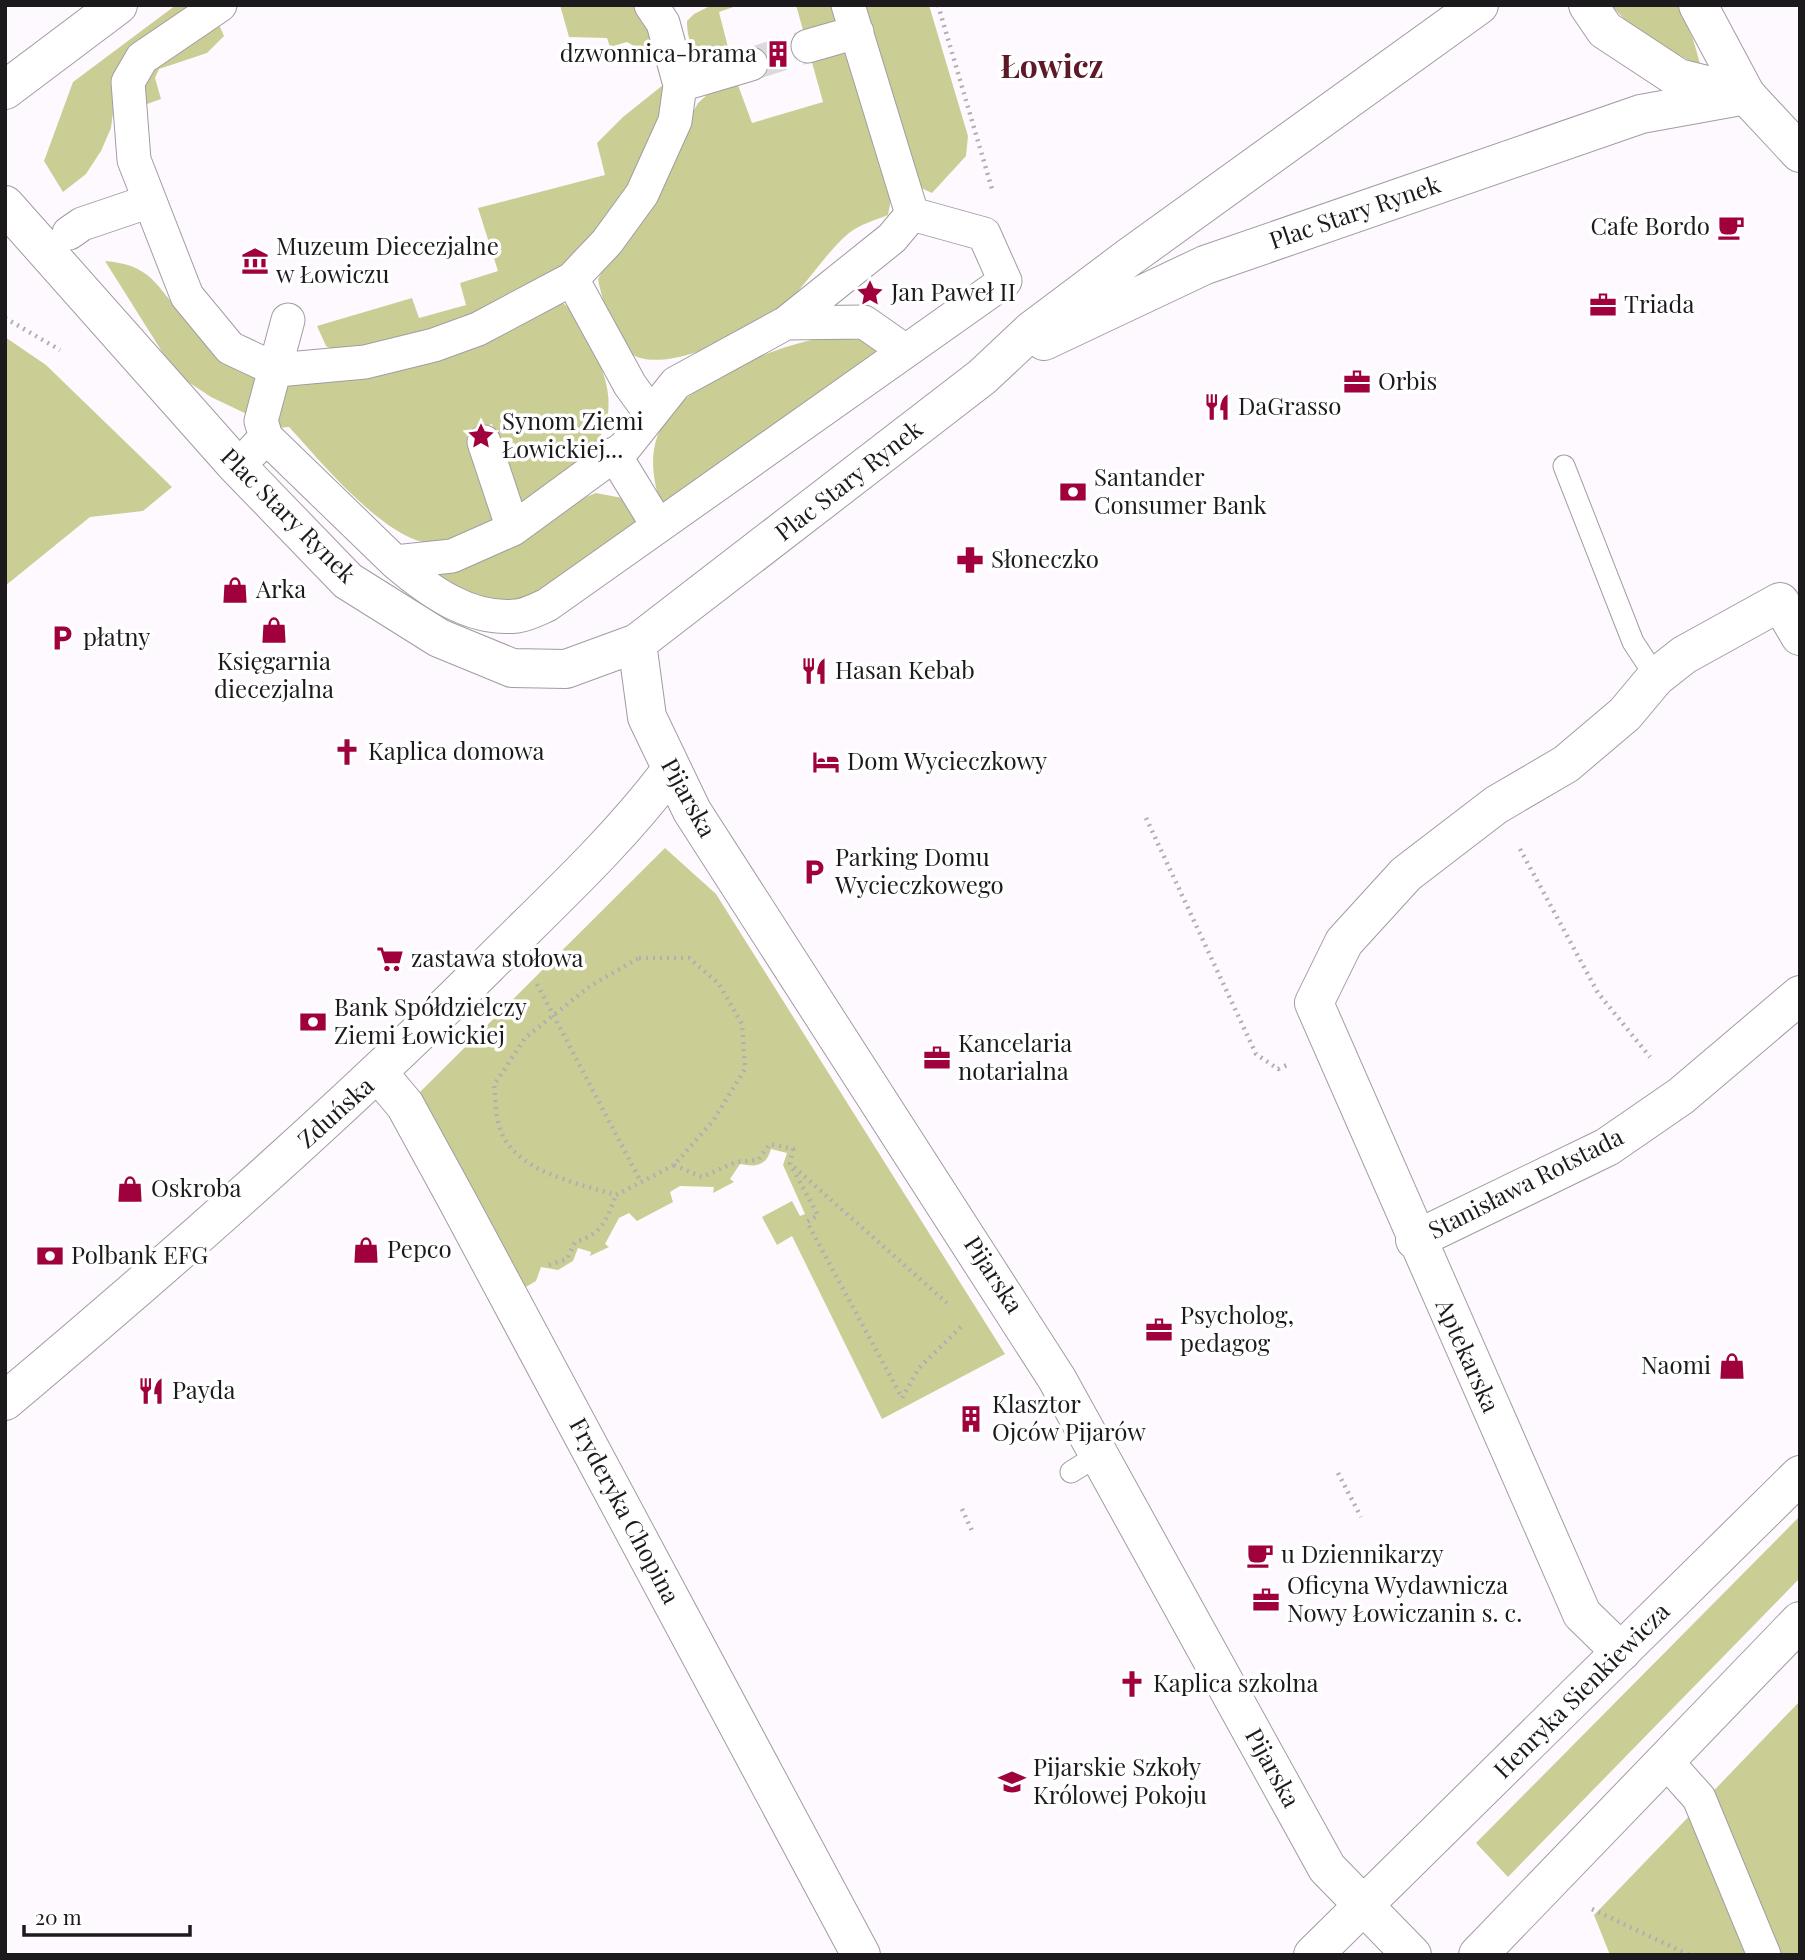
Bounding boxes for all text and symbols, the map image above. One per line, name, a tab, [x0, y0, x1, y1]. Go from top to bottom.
place label: dzwonnica-brama	[560, 36, 757, 68]
building icon: dzwonnica-brama	[763, 39, 793, 69]
district label: Łowicz	[1000, 43, 1104, 86]
street label: Plac Stary Rynek	[1265, 167, 1445, 255]
place label: Cafe Bordo	[1590, 209, 1710, 241]
cafe icon: Cafe Bordo	[1716, 212, 1746, 242]
place label: Muzeum Diecezjalne w Łowiczu	[276, 229, 499, 289]
museum icon: Muzeum Diecezjalne w Łowiczu	[240, 246, 270, 276]
place label: Jan Paweł II	[890, 275, 1016, 307]
place icon: Jan Paweł II	[855, 278, 885, 308]
place label: Triada	[1624, 287, 1695, 319]
office icon: Triada	[1588, 290, 1618, 320]
place label: Orbis	[1378, 364, 1437, 396]
office icon: Orbis	[1342, 367, 1372, 397]
place label: DaGrasso	[1238, 389, 1341, 421]
restaurant icon: DaGrasso	[1202, 392, 1232, 422]
place label: Synom Ziemi Łowickiej...	[502, 404, 644, 464]
street label: Plac Stary Rynek	[767, 411, 929, 547]
place icon: Synom Ziemi Łowickiej...	[466, 421, 496, 451]
street label: Plac Stary Rynek	[215, 440, 365, 590]
place label: Santander Consumer Bank	[1094, 460, 1268, 520]
bank icon: Santander Consumer Bank	[1058, 477, 1088, 507]
place label: Słoneczko	[991, 542, 1099, 574]
pharmacy icon: Słoneczko	[955, 545, 985, 575]
place label: Arka	[255, 572, 306, 604]
shop icon: Arka	[220, 575, 250, 605]
shop icon: Księgarnia diecezjalna	[259, 615, 289, 645]
place label: płatny	[83, 620, 150, 652]
parking icon: płatny	[47, 623, 77, 653]
place label: Księgarnia diecezjalna	[214, 644, 334, 704]
place label: Hasan Kebab	[835, 653, 975, 685]
restaurant icon: Hasan Kebab	[799, 656, 829, 686]
place label: Kaplica domowa	[368, 734, 545, 766]
church icon: Kaplica domowa	[332, 737, 362, 767]
place label: Dom Wycieczkowy	[847, 744, 1047, 776]
hotel icon: Dom Wycieczkowy	[811, 747, 841, 777]
street label: Pijarska	[655, 752, 725, 842]
place label: Parking Domu Wycieczkowego	[834, 840, 1004, 900]
parking icon: Parking Domu Wycieczkowego	[799, 857, 829, 887]
place label: zastawa stołowa	[411, 941, 583, 973]
supermarket icon: zastawa stołowa	[375, 944, 405, 974]
place label: Bank Spółdzielczy Ziemi Łowickiej	[334, 990, 527, 1050]
bank icon: Bank Spółdzielczy Ziemi Łowickiej	[298, 1007, 328, 1037]
place label: Kancelaria notarialna	[958, 1026, 1072, 1086]
office icon: Kancelaria notarialna	[922, 1043, 952, 1073]
street label: Zduńska	[290, 1069, 380, 1154]
street label: Stanisława Rotstada	[1422, 1119, 1628, 1245]
place label: Oskroba	[151, 1171, 242, 1203]
shop icon: Oskroba	[115, 1174, 145, 1204]
street label: Pijarska	[958, 1229, 1031, 1319]
place label: Pepco	[387, 1232, 452, 1264]
shop icon: Pepco	[351, 1235, 381, 1265]
place label: Polbank EFG	[71, 1238, 208, 1270]
bank icon: Polbank EFG	[35, 1241, 65, 1271]
street label: Aptekarska	[1429, 1293, 1508, 1417]
place label: Psycholog, pedagog	[1180, 1298, 1294, 1358]
office icon: Psycholog, pedagog	[1144, 1315, 1174, 1345]
place label: Naomi	[1641, 1348, 1711, 1380]
shop icon: Naomi	[1717, 1351, 1747, 1381]
place label: Payda	[172, 1373, 236, 1405]
restaurant icon: Payda	[136, 1376, 166, 1406]
place label: Klasztor Ojców Pijarów	[992, 1387, 1146, 1447]
building icon: Klasztor Ojców Pijarów	[956, 1404, 986, 1434]
street label: Fryderyka Chopina	[563, 1412, 688, 1609]
place label: u Dziennikarzy	[1281, 1537, 1444, 1569]
cafe icon: u Dziennikarzy	[1245, 1540, 1275, 1570]
place label: Oficyna Wydawnicza Nowy Łowiczanin s. c.	[1287, 1568, 1522, 1628]
office icon: Oficyna Wydawnicza Nowy Łowiczanin s. c.	[1251, 1585, 1281, 1615]
street label: Henryka Sienkiewicza	[1486, 1595, 1675, 1784]
place label: Kaplica szkolna	[1153, 1666, 1319, 1698]
church icon: Kaplica szkolna	[1117, 1669, 1147, 1699]
street label: Pijarska	[1239, 1722, 1309, 1812]
place label: Pijarskie Szkoły Królowej Pokoju	[1033, 1750, 1207, 1810]
school or university icon: Pijarskie Szkoły Królowej Pokoju	[997, 1767, 1027, 1797]
scale bar	[24, 1894, 191, 1938]
text: 20 m	[35, 1902, 82, 1930]

